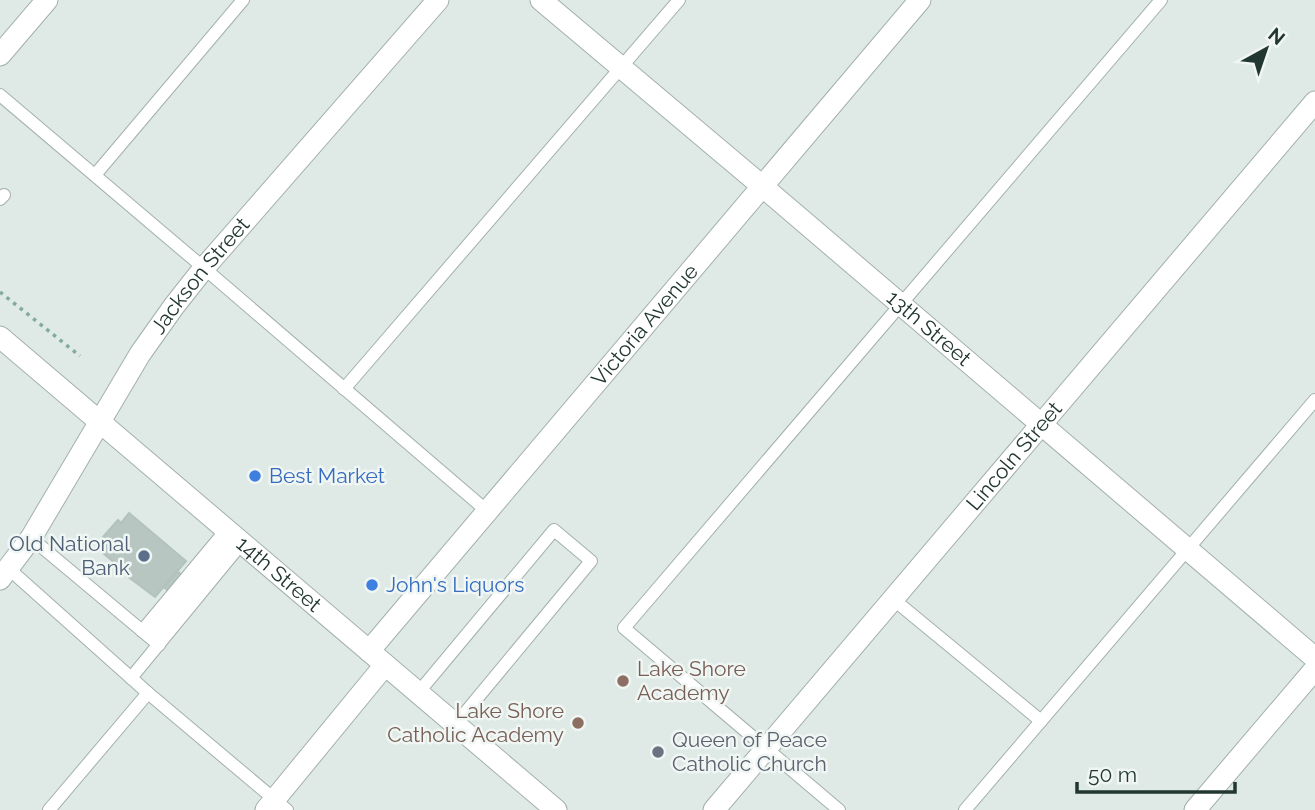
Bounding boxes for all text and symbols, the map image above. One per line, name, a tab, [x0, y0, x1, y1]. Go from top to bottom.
north arrow	[1231, 14, 1301, 84]
text: N	[1264, 23, 1290, 49]
street label: Jackson Street	[145, 212, 254, 339]
street label: Victoria Avenue	[586, 259, 703, 391]
street label: 13th Street	[882, 285, 976, 371]
street label: Lincoln Street	[961, 397, 1067, 515]
place label: Best Market	[269, 463, 385, 488]
marker: Best Market	[247, 468, 263, 484]
place label: Old National Bank	[9, 531, 130, 580]
street label: 14th Street	[232, 531, 327, 617]
marker: Old National Bank	[136, 548, 152, 564]
place label: John's Liquors	[386, 572, 524, 597]
marker: John's Liquors	[364, 577, 380, 593]
place label: Lake Shore Academy	[637, 656, 746, 705]
marker: Lake Shore Academy	[615, 673, 631, 689]
place label: Lake Shore Catholic Academy	[387, 698, 564, 747]
marker: Lake Shore Catholic Academy	[570, 715, 586, 731]
place label: Queen of Peace Catholic Church	[672, 727, 827, 776]
marker: Queen of Peace Catholic Church	[650, 744, 666, 760]
scale bar	[1077, 750, 1234, 794]
text: 50 m	[1088, 762, 1137, 787]

